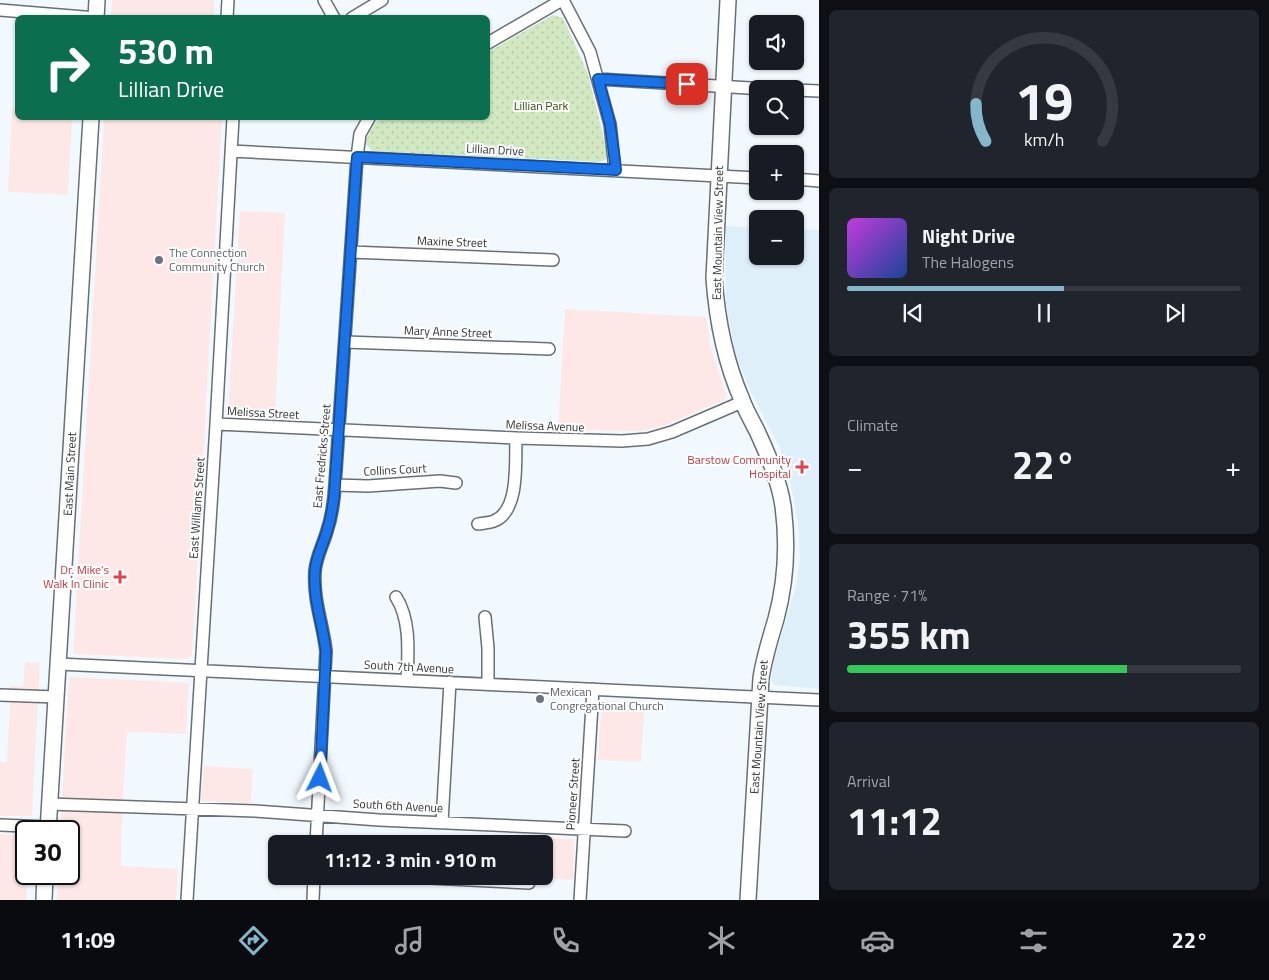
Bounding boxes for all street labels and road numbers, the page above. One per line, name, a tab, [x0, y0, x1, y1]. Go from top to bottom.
street label: Lillian Drive	[466, 138, 524, 161]
street label: East Mountain View Street	[707, 165, 728, 300]
street label: Maxine Street	[417, 231, 488, 252]
street label: Mary Anne Street	[404, 320, 493, 343]
street label: Melissa Street	[226, 401, 300, 424]
street label: East Fredricks Street	[307, 402, 336, 509]
street label: Melissa Avenue	[505, 415, 585, 436]
street label: East Main Street	[58, 431, 81, 516]
street label: East Williams Street	[183, 456, 210, 559]
street label: Collins Court	[363, 458, 428, 481]
street label: South 7th Avenue	[364, 655, 454, 678]
street label: East Mountain View Street	[744, 658, 773, 795]
street label: Pioneer Street	[561, 756, 585, 831]
street label: South 6th Avenue	[353, 794, 443, 817]

